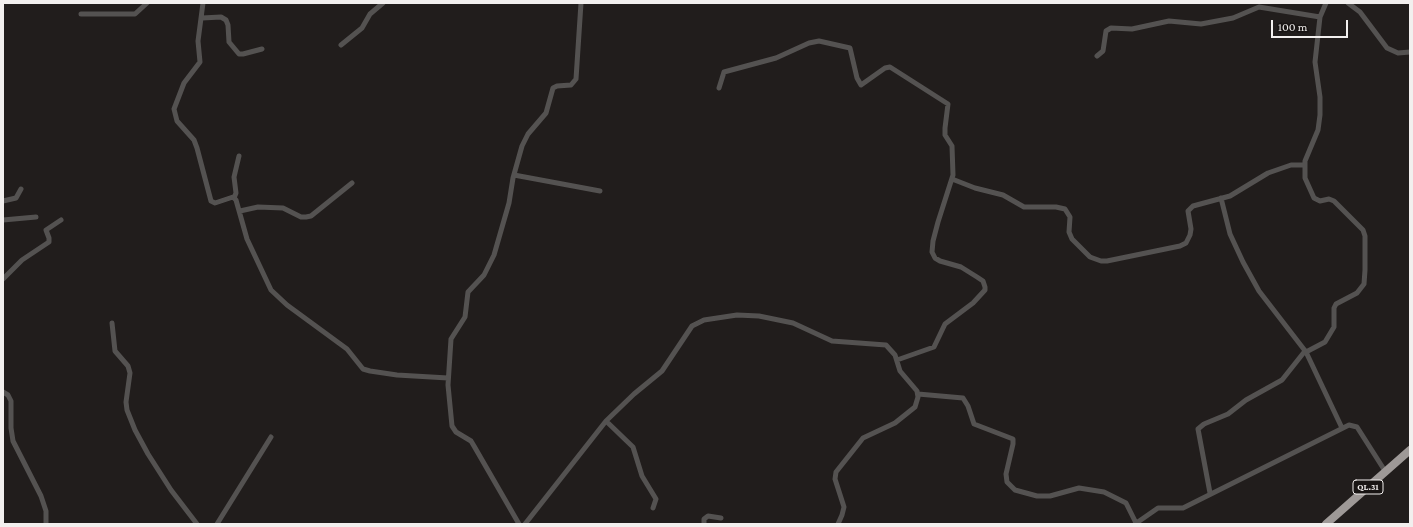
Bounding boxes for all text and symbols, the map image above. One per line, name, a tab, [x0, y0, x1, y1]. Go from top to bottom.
scale bar	[1273, 12, 1350, 38]
text: 100 m	[1278, 20, 1307, 34]
road number: QL.31	[1353, 480, 1383, 494]

